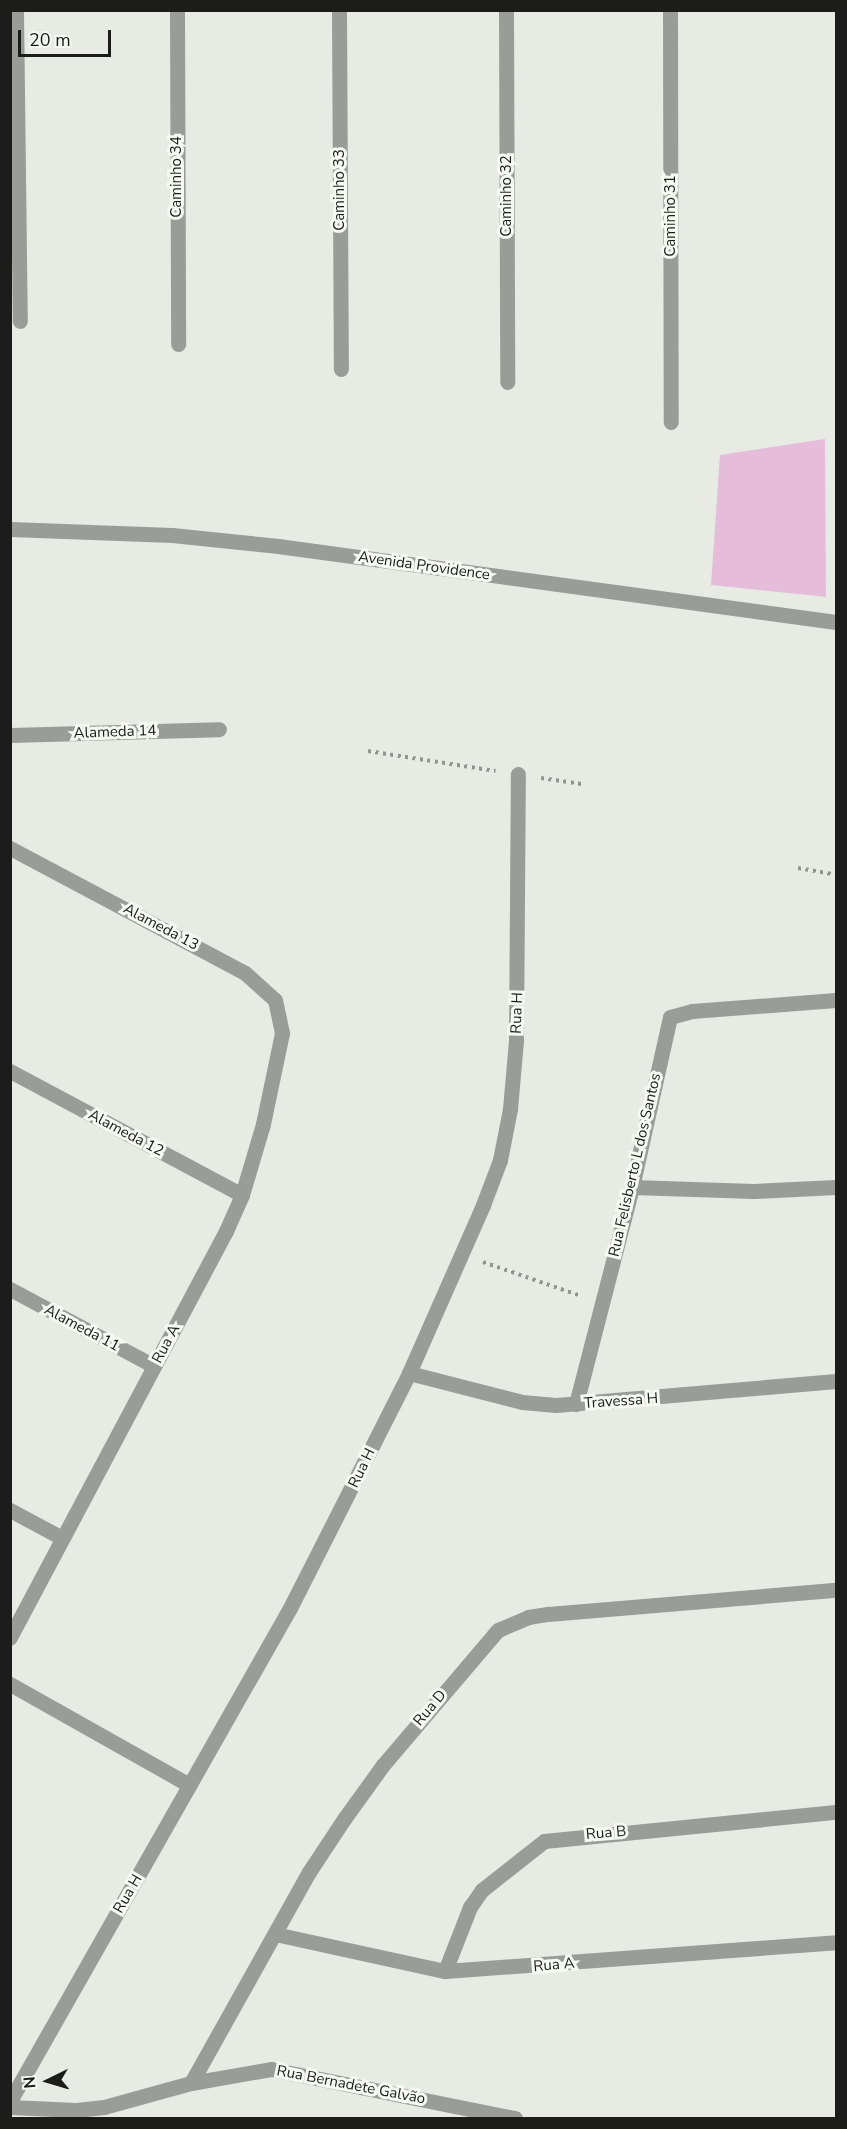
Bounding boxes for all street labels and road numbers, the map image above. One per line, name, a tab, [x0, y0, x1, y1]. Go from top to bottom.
street label: Caminho 34	[168, 136, 186, 218]
street label: Caminho 33	[331, 149, 349, 231]
street label: Caminho 32	[498, 155, 516, 237]
street label: Caminho 31	[662, 175, 680, 257]
street label: Avenida Providence	[357, 548, 491, 584]
street label: Alameda 14	[73, 722, 157, 742]
street label: Alameda 13	[120, 900, 202, 954]
street label: Rua H	[507, 992, 527, 1034]
street label: Rua Felisberto L dos Santos	[605, 1072, 665, 1258]
street label: Alameda 12	[85, 1106, 167, 1160]
street label: Alameda 11	[41, 1301, 123, 1355]
street label: Rua A	[148, 1322, 184, 1366]
street label: Travessa H	[583, 1389, 659, 1413]
street label: Rua H	[345, 1445, 379, 1491]
street label: Rua D	[410, 1686, 450, 1730]
street label: Rua B	[585, 1822, 627, 1844]
street label: Rua H	[110, 1871, 146, 1917]
street label: Rua A	[533, 1954, 575, 1976]
street label: Rua Bernadete Galvão	[275, 2062, 427, 2108]

